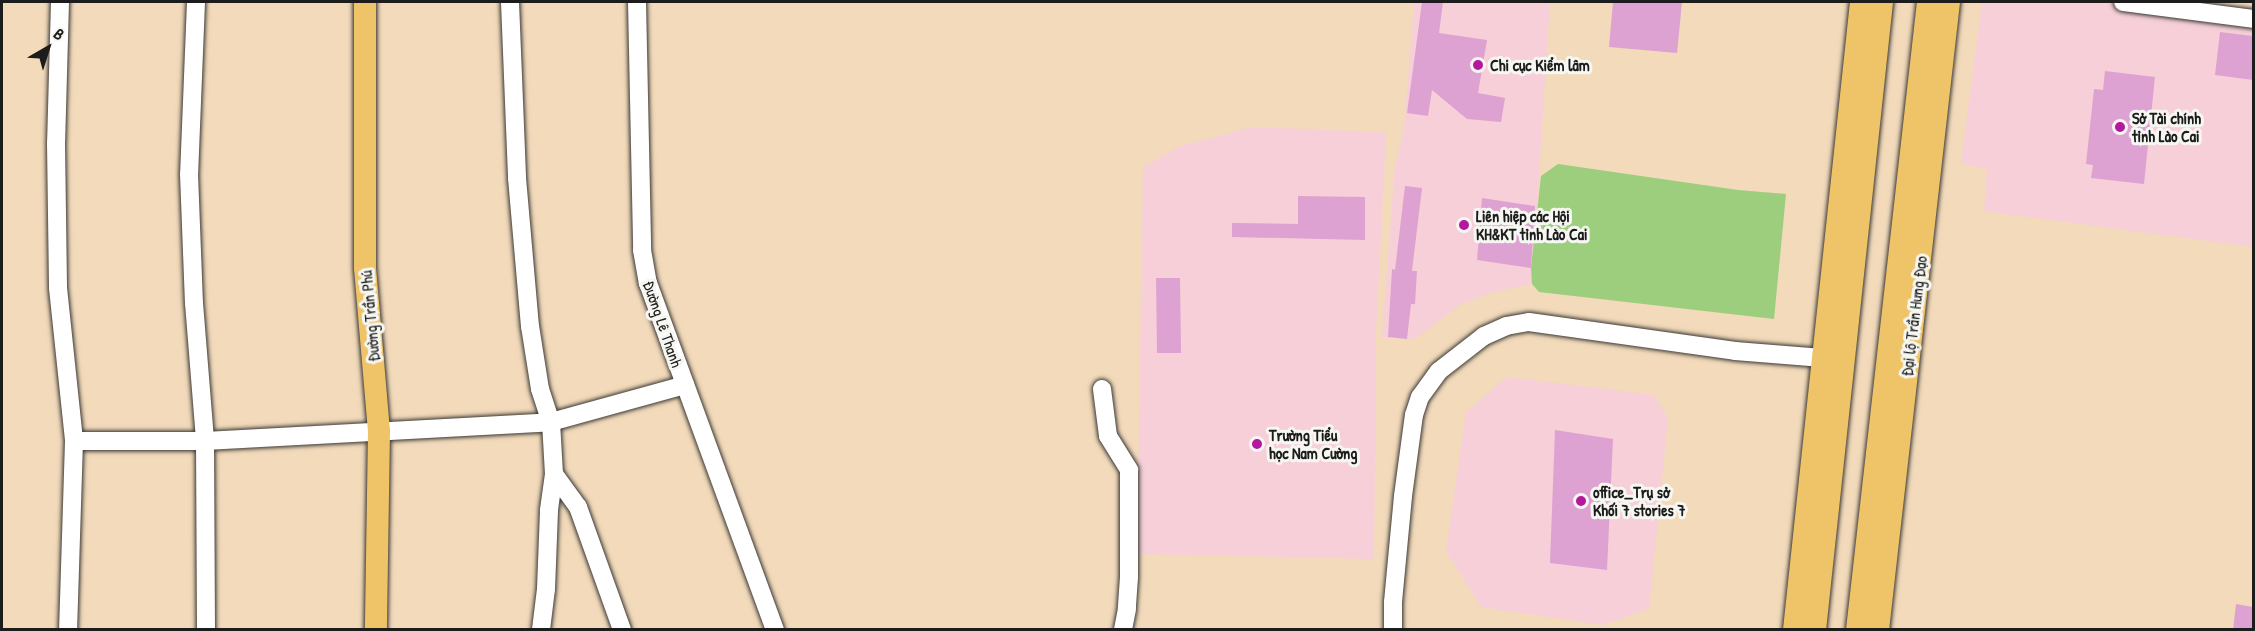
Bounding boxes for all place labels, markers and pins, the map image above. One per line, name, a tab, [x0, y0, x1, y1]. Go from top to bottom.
place label: Chi cục Kiểm lâm	[1490, 55, 1590, 75]
marker: Chi cục Kiểm lâm	[1471, 58, 1485, 72]
place label: Sở Tài chính tỉnh Lào Cai	[2132, 108, 2201, 146]
marker: Sở Tài chính tỉnh Lào Cai	[2113, 120, 2127, 134]
place label: Liên hiệp các Hội KH&KT tỉnh Lào Cai	[1476, 206, 1588, 244]
marker: Liên hiệp các Hội KH&KT tỉnh Lào Cai	[1457, 218, 1471, 232]
place label: Trường Tiểu học Nam Cường	[1269, 425, 1357, 463]
marker: Trường Tiểu học Nam Cường	[1250, 437, 1264, 451]
place label: office_Trụ sở Khối 7 stories 7	[1593, 482, 1685, 520]
marker: office_Trụ sở Khối 7 stories 7	[1574, 494, 1588, 508]

